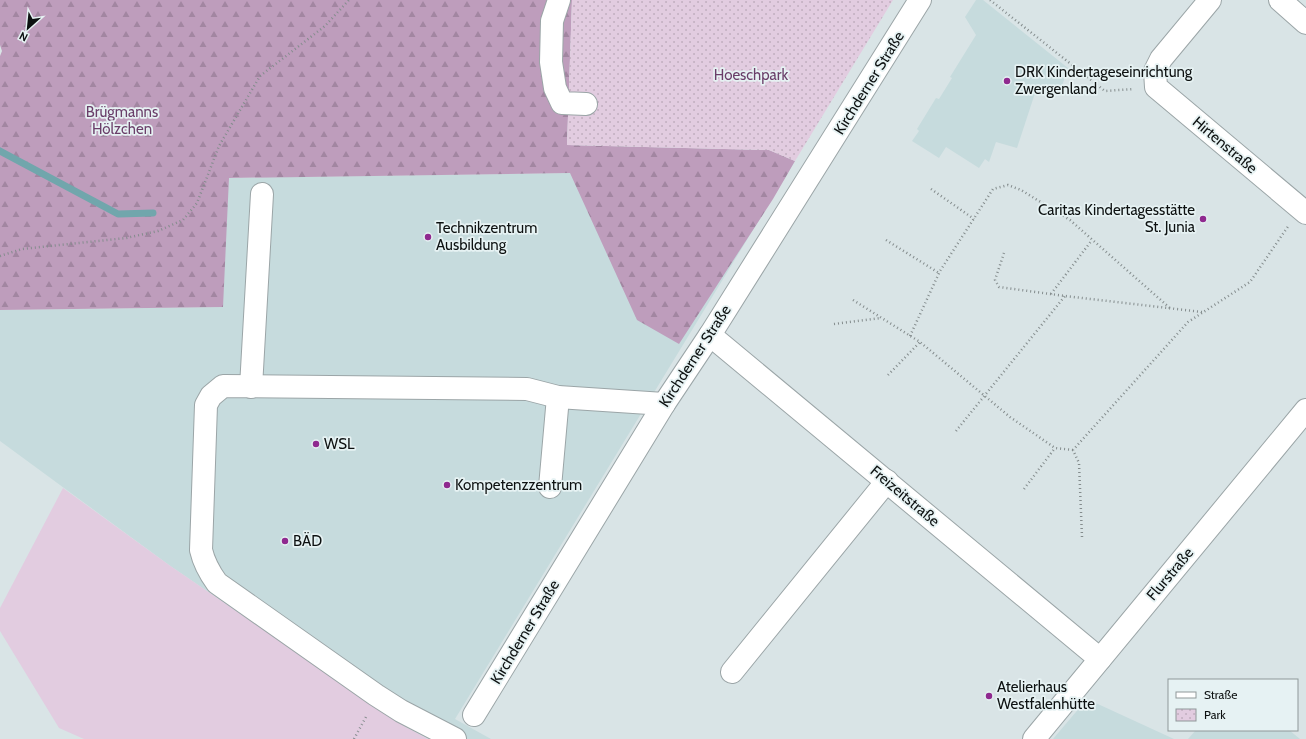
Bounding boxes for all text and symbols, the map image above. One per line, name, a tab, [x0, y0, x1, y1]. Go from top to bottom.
north arrow	[8, 8, 48, 48]
street label: Kirchderner Straße	[830, 28, 908, 138]
text: N	[17, 29, 30, 45]
place label: DRK Kindertageseinrichtung Zwergenland	[1015, 63, 1193, 98]
park label: Hoeschpark	[714, 66, 789, 84]
marker: DRK Kindertageseinrichtung Zwergenland	[1002, 76, 1012, 86]
park label: Brügmanns Hölzchen	[86, 103, 158, 138]
street label: Hirtenstraße	[1189, 113, 1261, 177]
place label: Caritas Kindertagesstätte St. Junia	[1038, 201, 1196, 236]
marker: Caritas Kindertagesstätte St. Junia	[1198, 214, 1208, 224]
place label: Technikzentrum Ausbildung	[436, 219, 537, 254]
marker: Technikzentrum Ausbildung	[423, 232, 433, 242]
street label: Kirchderner Straße	[655, 301, 735, 410]
place label: WSL	[324, 435, 355, 453]
marker: WSL	[311, 439, 321, 449]
street label: Freizeitstraße	[867, 462, 943, 530]
place label: Kompetenzzentrum	[455, 476, 582, 494]
marker: Kompetenzzentrum	[442, 480, 452, 490]
place label: BÄD	[293, 532, 322, 550]
marker: BÄD	[280, 536, 290, 546]
street label: Flurstraße	[1143, 544, 1197, 604]
street label: Kirchderner Straße	[487, 576, 563, 687]
place label: Atelierhaus Westfalenhütte	[997, 678, 1095, 713]
legend	[1168, 679, 1298, 731]
text: Straße	[1204, 687, 1237, 702]
marker: Atelierhaus Westfalenhütte	[984, 691, 994, 701]
text: Park	[1204, 707, 1226, 722]

